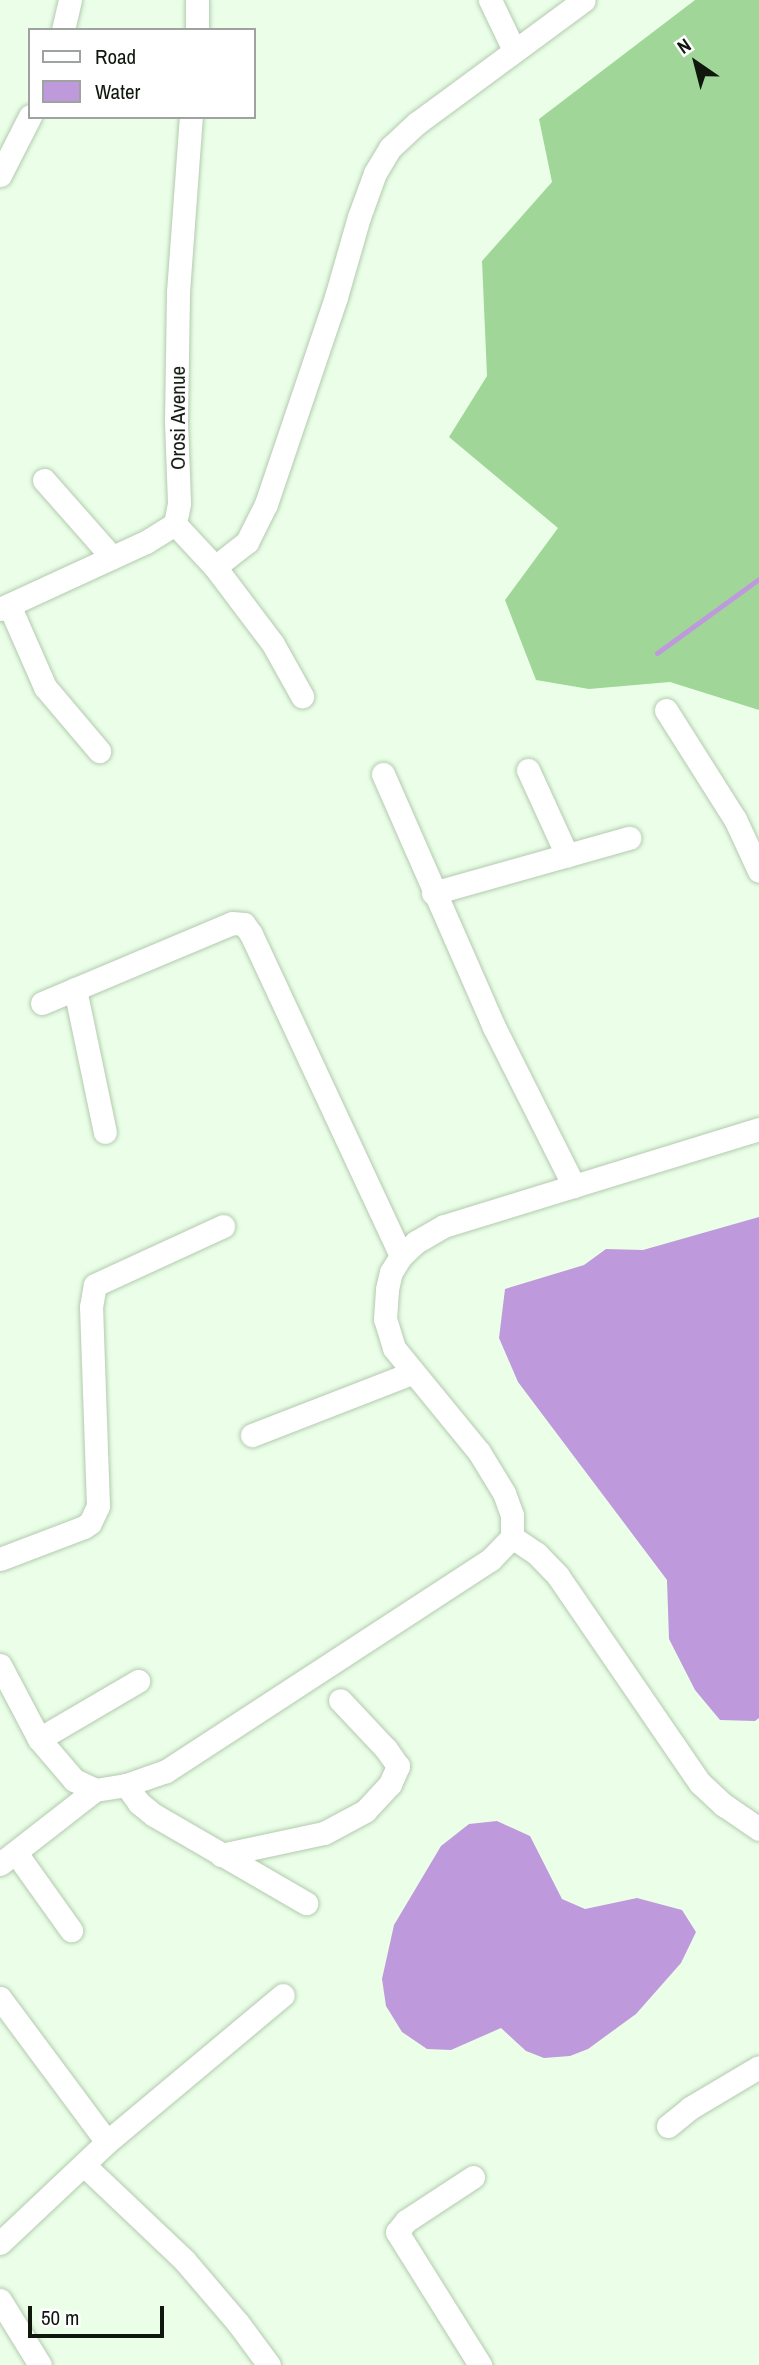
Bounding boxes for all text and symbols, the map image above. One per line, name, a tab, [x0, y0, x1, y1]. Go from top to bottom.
legend	[28, 28, 256, 119]
north arrow	[661, 28, 731, 98]
text: N	[672, 32, 696, 60]
text: Road	[95, 42, 136, 71]
text: Water	[95, 77, 140, 106]
street label: Orosi Avenue	[165, 366, 191, 470]
scale bar	[32, 2292, 168, 2336]
text: 50 m	[41, 2303, 79, 2332]

